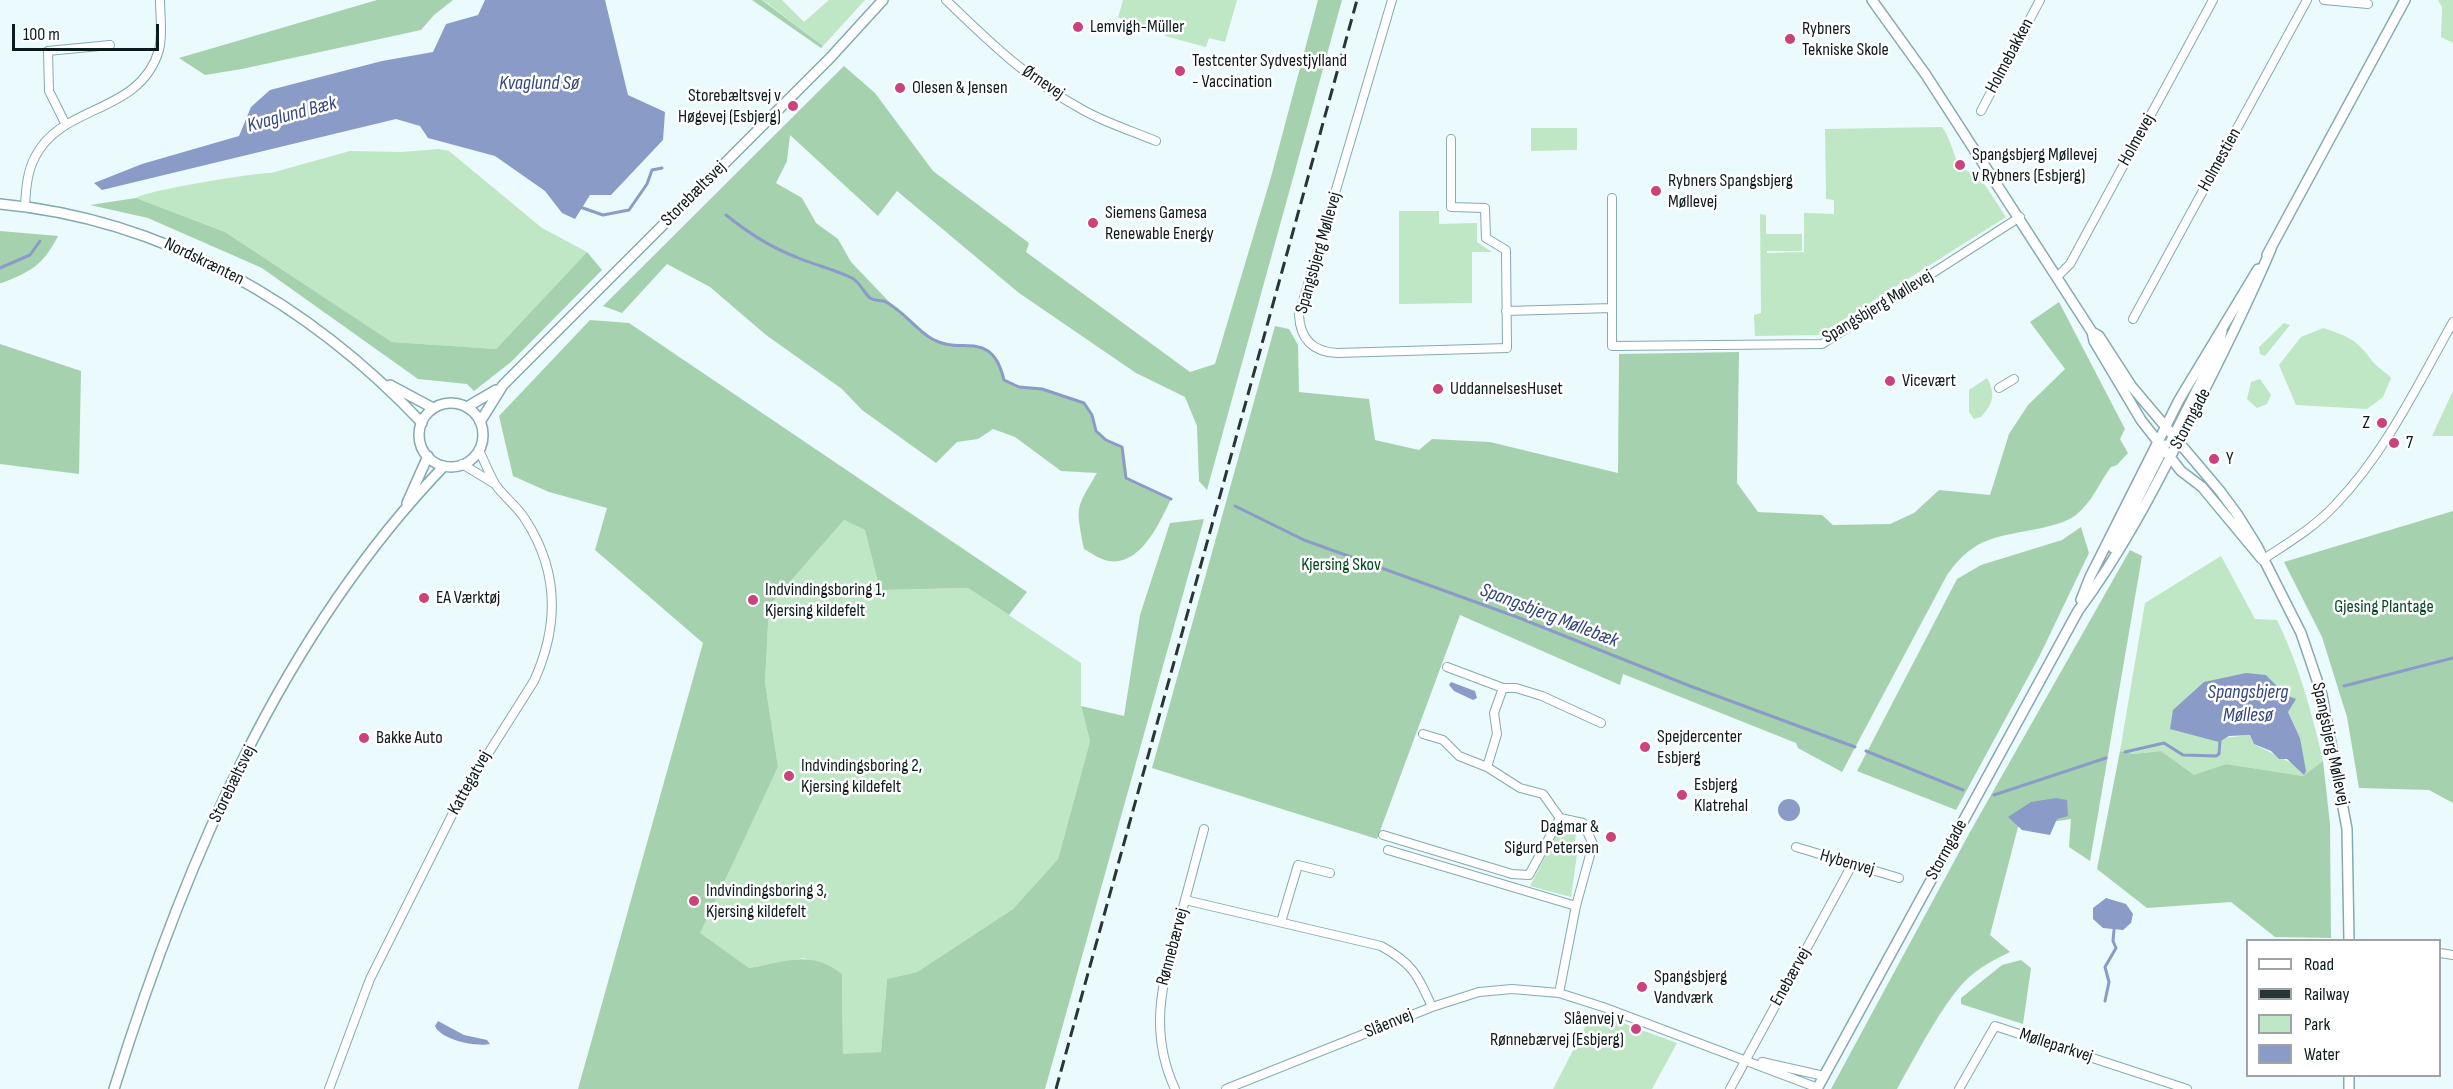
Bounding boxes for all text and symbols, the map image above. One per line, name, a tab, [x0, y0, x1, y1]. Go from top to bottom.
scale bar	[15, 12, 162, 50]
street label: Holmebakken	[1981, 15, 2039, 97]
place label: Lemvigh-Müller	[1090, 16, 1184, 38]
place label: Rybners Tekniske Skole	[1802, 18, 1889, 60]
marker: Lemvigh-Müller	[1071, 20, 1085, 34]
text: 100 m	[23, 24, 60, 45]
marker: Rybners Tekniske Skole	[1783, 32, 1797, 46]
place label: Testcenter Sydvestjylland - Vaccination	[1192, 50, 1347, 92]
street label: Ørnevej	[1018, 61, 1068, 105]
marker: Testcenter Sydvestjylland - Vaccination	[1173, 64, 1187, 78]
water label: Kvaglund Sø	[499, 72, 579, 96]
place label: Olesen & Jensen	[912, 77, 1008, 99]
marker: Olesen & Jensen	[893, 81, 907, 95]
place label: Storebæltsvej v Høgevej (Esbjerg)	[678, 85, 781, 128]
water label: Kvaglund Bæk	[245, 92, 339, 138]
marker: Storebæltsvej v Høgevej (Esbjerg)	[786, 99, 800, 113]
street label: Holmevej	[2114, 110, 2160, 170]
street label: Holmestien	[2194, 125, 2246, 195]
place label: Spangsbjerg Møllevej v Rybners (Esbjerg)	[1972, 144, 2097, 186]
street label: Storebæltsvej	[657, 157, 731, 231]
marker: Spangsbjerg Møllevej v Rybners (Esbjerg)	[1953, 158, 1967, 172]
place label: Rybners Spangsbjerg Møllevej	[1668, 170, 1793, 213]
marker: Rybners Spangsbjerg Møllevej	[1649, 184, 1663, 198]
street label: Spangsbjerg Møllevej	[1291, 190, 1347, 316]
place label: Siemens Gamesa Renewable Energy	[1105, 202, 1214, 244]
marker: Siemens Gamesa Renewable Energy	[1086, 216, 1100, 230]
street label: Nordskrænten	[161, 233, 247, 291]
street label: Spangsbjerg Møllevej	[1819, 265, 1937, 349]
place label: Vicevært	[1902, 370, 1956, 392]
marker: Vicevært	[1883, 374, 1897, 388]
place label: UddannelsesHuset	[1450, 378, 1563, 400]
marker: UddannelsesHuset	[1431, 382, 1445, 396]
street label: Stormgade	[2166, 385, 2216, 453]
place label: Z	[2363, 412, 2370, 434]
marker: Z	[2375, 416, 2389, 430]
place label: 7	[2406, 432, 2413, 454]
marker: 7	[2387, 436, 2401, 450]
place label: Y	[2226, 448, 2234, 470]
marker: Y	[2207, 452, 2221, 466]
park label: Kjersing Skov	[1301, 554, 1381, 576]
place label: Indvindingsboring 1, Kjersing kildefelt	[765, 579, 885, 622]
water label: Spangsbjerg Møllebæk	[1476, 579, 1622, 653]
place label: EA Værktøj	[436, 587, 500, 609]
marker: EA Værktøj	[417, 591, 431, 605]
marker: Indvindingsboring 1, Kjersing kildefelt	[746, 593, 760, 607]
park label: Gjesing Plantage	[2334, 596, 2434, 618]
street label: Spangsbjerg Møllevej	[2306, 680, 2354, 808]
water label: Spangsbjerg Møllesø	[2208, 681, 2288, 728]
place label: Spejdercenter Esbjerg	[1657, 726, 1742, 768]
place label: Bakke Auto	[376, 727, 443, 749]
marker: Bakke Auto	[357, 731, 371, 745]
marker: Spejdercenter Esbjerg	[1638, 740, 1652, 754]
street label: Storebæltsvej	[205, 742, 261, 826]
street label: Kattegatvej	[444, 747, 496, 819]
place label: Indvindingsboring 2, Kjersing kildefelt	[801, 755, 922, 798]
marker: Indvindingsboring 2, Kjersing kildefelt	[782, 769, 796, 783]
place label: Esbjerg Klatrehal	[1694, 774, 1748, 816]
marker: Esbjerg Klatrehal	[1675, 788, 1689, 802]
place label: Dagmar & Sigurd Petersen	[1504, 816, 1599, 858]
street label: Stormgade	[1922, 816, 1972, 884]
marker: Dagmar & Sigurd Petersen	[1604, 830, 1618, 844]
street label: Hybenvej	[1817, 845, 1877, 881]
place label: Indvindingsboring 3, Kjersing kildefelt	[706, 880, 827, 922]
marker: Indvindingsboring 3, Kjersing kildefelt	[687, 894, 701, 908]
street label: Rønnebærvej	[1152, 906, 1194, 988]
legend	[2246, 939, 2441, 1077]
street label: Enebærvej	[1766, 944, 1816, 1010]
text: Road	[2304, 954, 2334, 975]
place label: Spangsbjerg Vandværk	[1654, 966, 1727, 1008]
marker: Spangsbjerg Vandværk	[1635, 980, 1649, 994]
text: Railway	[2304, 984, 2349, 1005]
street label: Slåenvej	[1362, 1005, 1416, 1043]
place label: Slåenvej v Rønnebærvej (Esbjerg)	[1490, 1008, 1624, 1050]
text: Park	[2304, 1014, 2330, 1035]
marker: Slåenvej v Rønnebærvej (Esbjerg)	[1629, 1022, 1643, 1036]
street label: Mølleparkvej	[2017, 1024, 2095, 1068]
text: Water	[2304, 1044, 2340, 1065]

